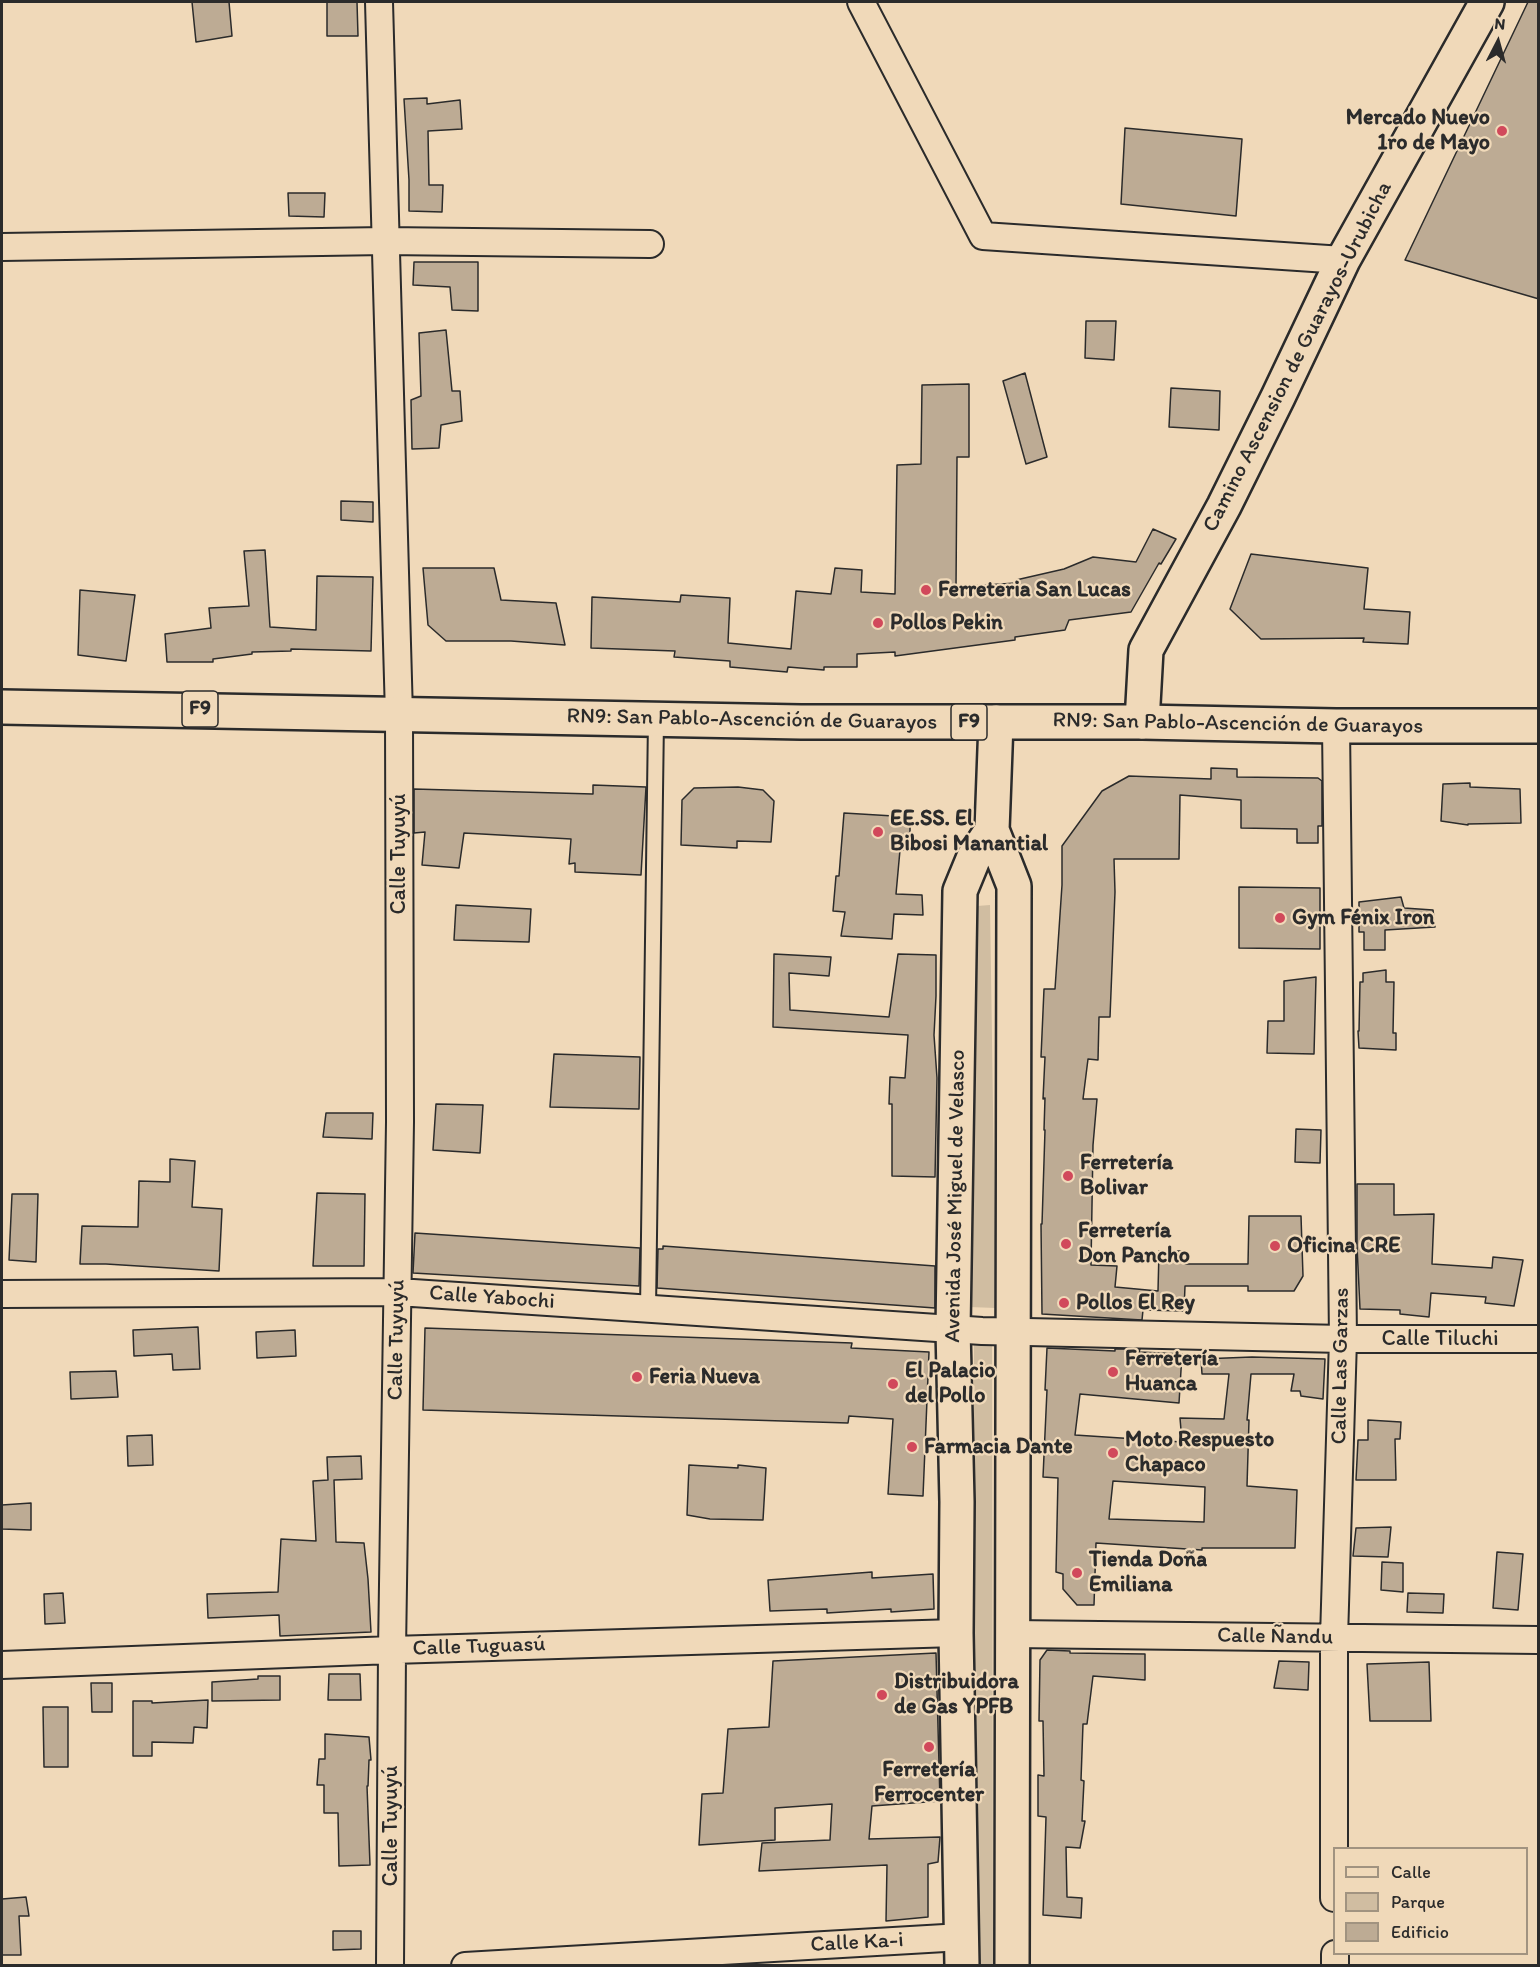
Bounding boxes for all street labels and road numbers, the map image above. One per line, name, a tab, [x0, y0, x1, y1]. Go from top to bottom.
street label: Camino Ascension de Guarayos-Urubicha	[1198, 177, 1398, 537]
road number: F9	[182, 691, 218, 727]
street label: RN9: San Pablo-Ascención de Guarayos	[566, 704, 938, 736]
road number: F9	[951, 704, 987, 740]
street label: RN9: San Pablo-Ascención de Guarayos	[1052, 708, 1424, 740]
street label: Calle Tuyuyú	[386, 793, 412, 915]
street label: Avenida José Miguel de Velasco	[940, 1049, 972, 1343]
street label: Calle Tuyuyú	[383, 1279, 411, 1401]
street label: Calle Yabochi	[428, 1280, 556, 1316]
street label: Calle Las Garzas	[1326, 1287, 1356, 1445]
street label: Calle Tiluchi	[1382, 1326, 1498, 1352]
street label: Calle Ñandu	[1217, 1623, 1333, 1651]
street label: Calle Tuguasú	[412, 1631, 546, 1663]
street label: Calle Tuyuyú	[378, 1765, 404, 1887]
street label: Calle Ka-i	[810, 1927, 904, 1959]

